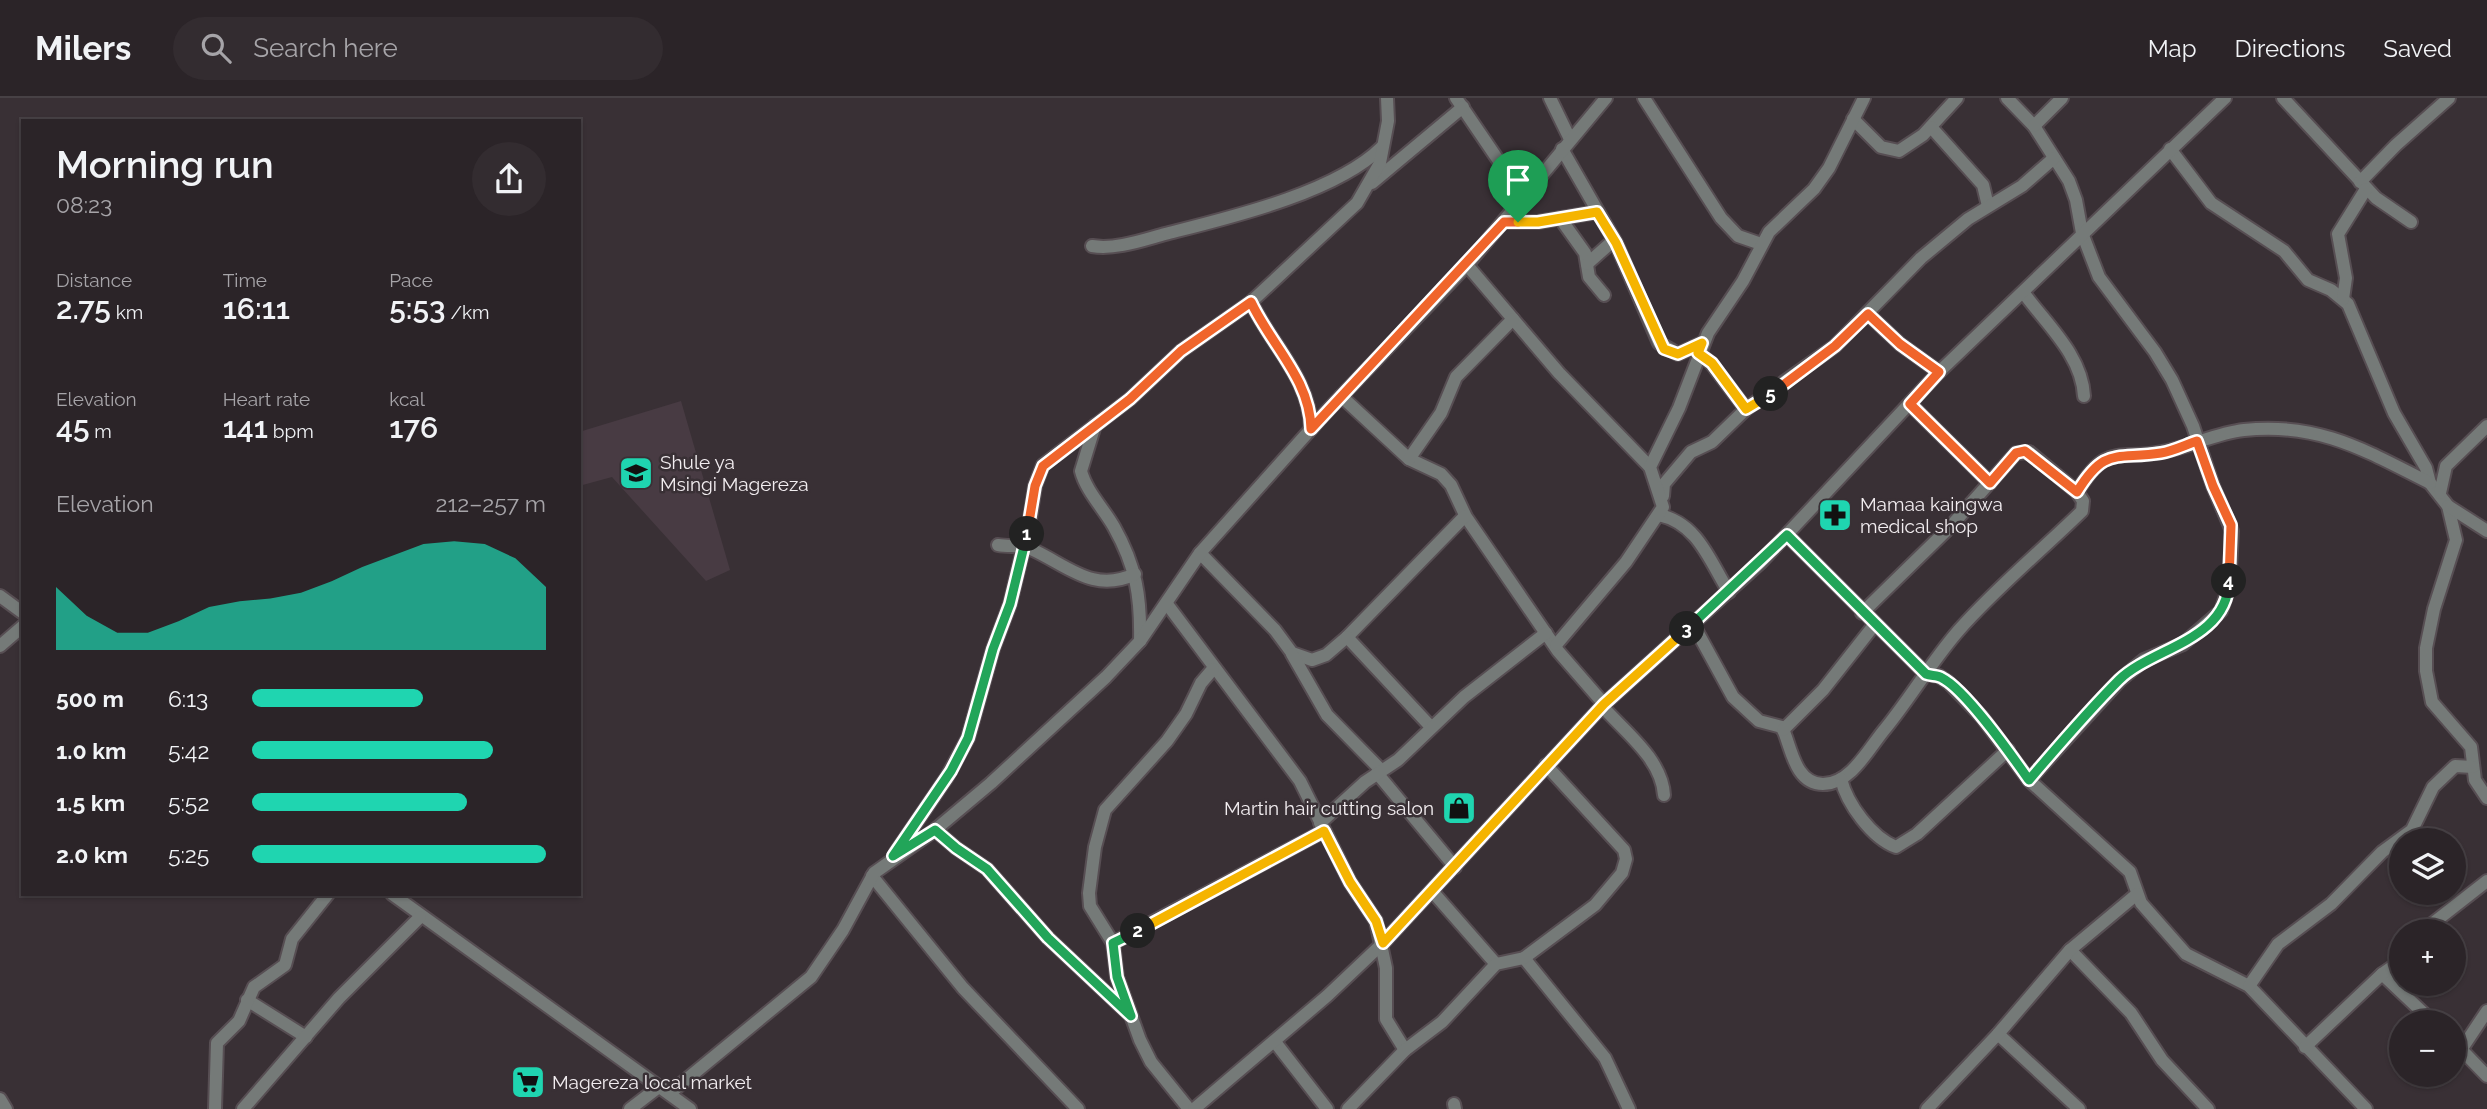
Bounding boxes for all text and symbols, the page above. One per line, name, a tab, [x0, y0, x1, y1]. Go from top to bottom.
search box	[173, 17, 663, 80]
text: Milers	[35, 29, 131, 68]
icon: search	[197, 29, 235, 67]
text: Search here	[253, 33, 398, 63]
text: Map	[2148, 34, 2197, 63]
text: Directions	[2235, 34, 2345, 63]
text: Saved	[2383, 34, 2452, 63]
text: Morning run	[56, 142, 274, 187]
button: share	[472, 142, 546, 216]
pin	[1488, 150, 1548, 222]
icon: arrive	[1499, 161, 1537, 199]
text: 08:23	[56, 191, 112, 218]
text: Distance	[56, 269, 132, 291]
text: Time	[223, 269, 267, 291]
text: Pace	[389, 269, 433, 291]
text: 2.75	[56, 291, 111, 326]
text: 16:11	[223, 291, 290, 326]
text: 5:53	[389, 291, 446, 326]
text: km	[111, 301, 143, 323]
text: /km	[446, 301, 489, 323]
pin: 5	[1754, 376, 1788, 412]
text: 5	[1765, 382, 1776, 404]
text: Elevation	[56, 388, 137, 410]
text: Heart rate	[223, 388, 310, 410]
text: kcal	[389, 388, 425, 410]
text: 45	[56, 410, 89, 445]
text: 141	[223, 410, 268, 445]
text: 176	[389, 410, 438, 445]
text: m	[89, 420, 112, 442]
text: bpm	[268, 420, 314, 442]
place label: Shule ya Msingi Magereza	[660, 451, 809, 495]
school or university icon: Shule ya Msingi Magereza	[617, 454, 655, 492]
text: Elevation	[56, 490, 154, 517]
text: 212–257 m	[435, 490, 546, 517]
place label: Mamaa kaingwa medical shop	[1860, 493, 2003, 537]
pharmacy icon: Mamaa kaingwa medical shop	[1816, 496, 1854, 534]
pin: 1	[1010, 516, 1044, 551]
text: 1	[1022, 522, 1031, 544]
pin: 4	[2212, 564, 2246, 598]
text: 4	[2223, 569, 2234, 591]
pin: 3	[1670, 612, 1704, 646]
text: 3	[1681, 617, 1692, 639]
text: 500 m	[56, 685, 124, 712]
text: 6:13	[168, 685, 208, 712]
text: 1.0 km	[56, 737, 126, 764]
text: 5:42	[168, 737, 209, 764]
text: 1.5 km	[56, 789, 125, 816]
text: 5:52	[168, 789, 209, 816]
shop icon: Martin hair cutting salon	[1440, 789, 1478, 827]
place label: Martin hair cutting salon	[1224, 797, 1434, 819]
map controls	[2389, 828, 2466, 1087]
button: layers	[2389, 828, 2466, 905]
text: 2.0 km	[56, 841, 128, 868]
text: 5:25	[168, 841, 209, 868]
pin: 2	[1120, 914, 1156, 948]
text: 2	[1132, 919, 1143, 941]
button: +	[2389, 919, 2466, 996]
button: −	[2389, 1010, 2466, 1087]
supermarket icon: Magereza local market	[509, 1063, 547, 1101]
place label: Magereza local market	[552, 1071, 753, 1093]

